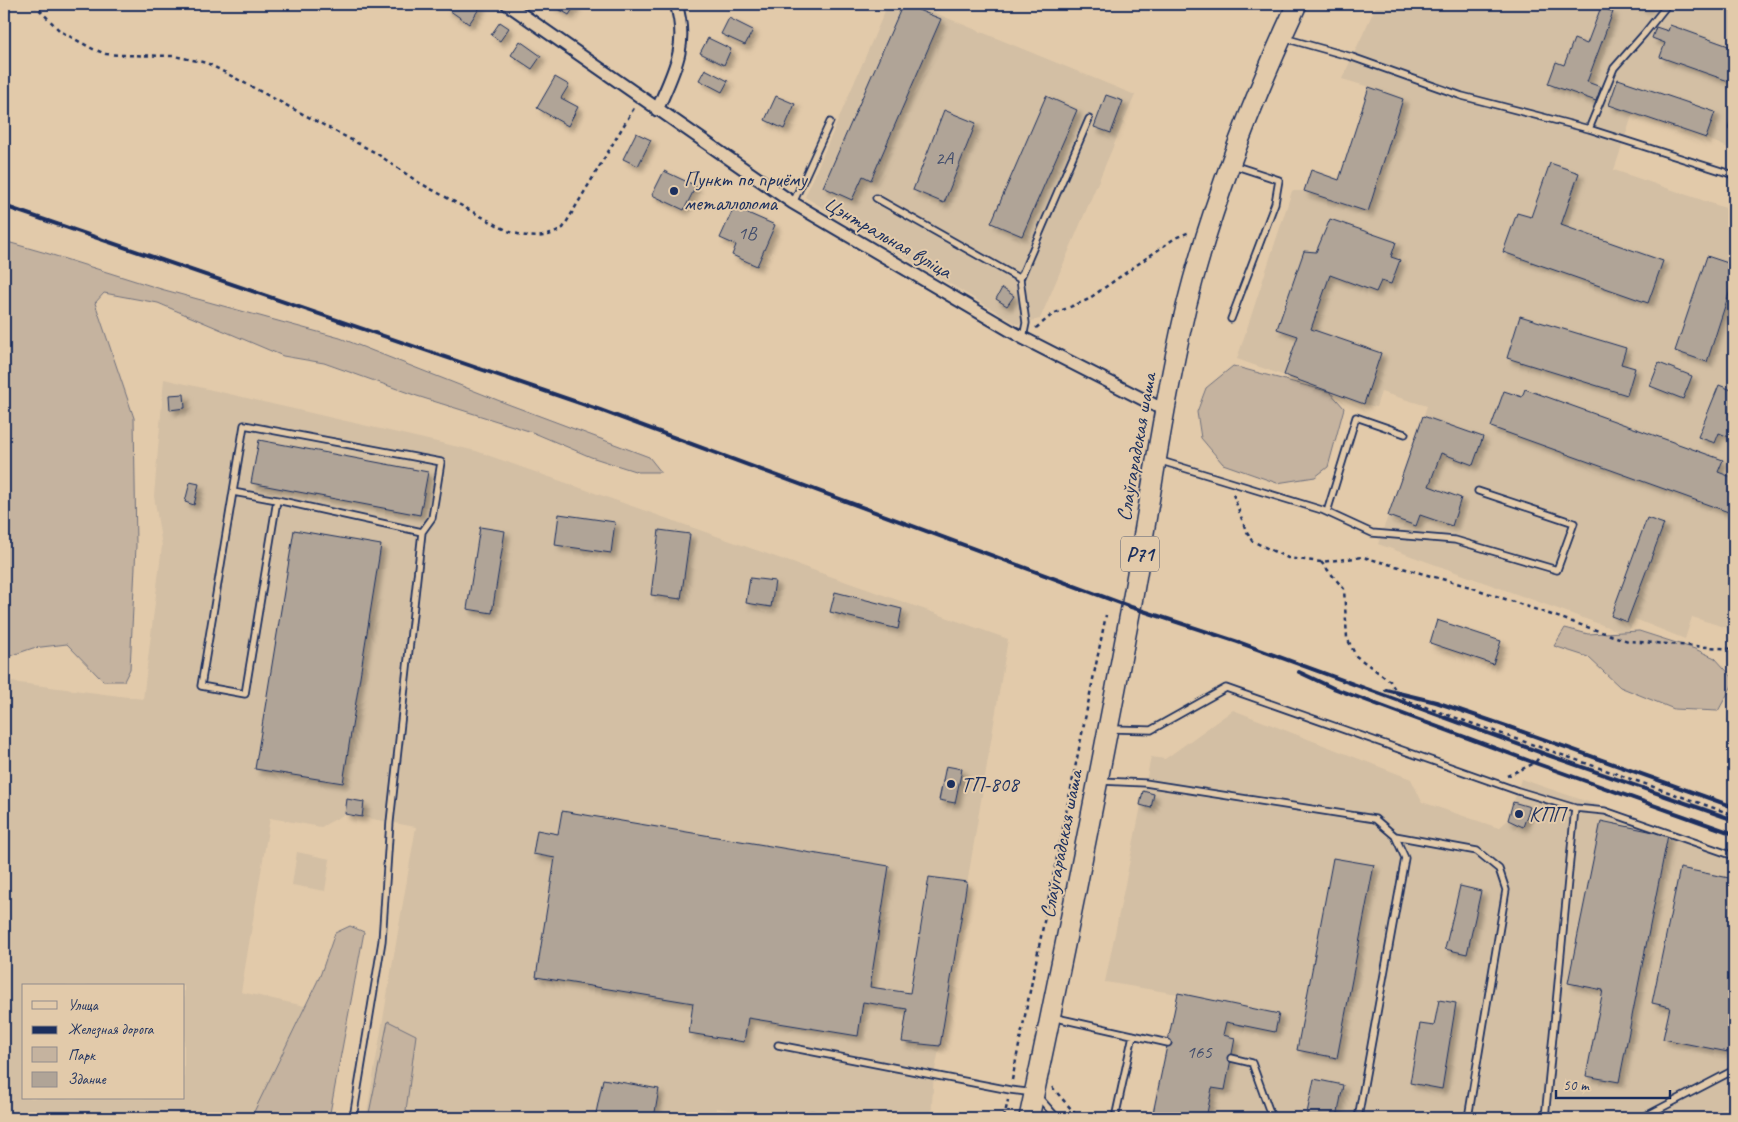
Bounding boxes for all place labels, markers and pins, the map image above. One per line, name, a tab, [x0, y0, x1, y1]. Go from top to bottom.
place label: Пункт по приёму металлолома	[684, 166, 809, 216]
marker: Пункт по приёму металлолома	[668, 185, 680, 197]
place label: ТП-808	[961, 771, 1021, 797]
marker: ТП-808	[945, 778, 957, 790]
place label: КПП	[1529, 801, 1569, 827]
marker: КПП	[1513, 808, 1525, 820]

